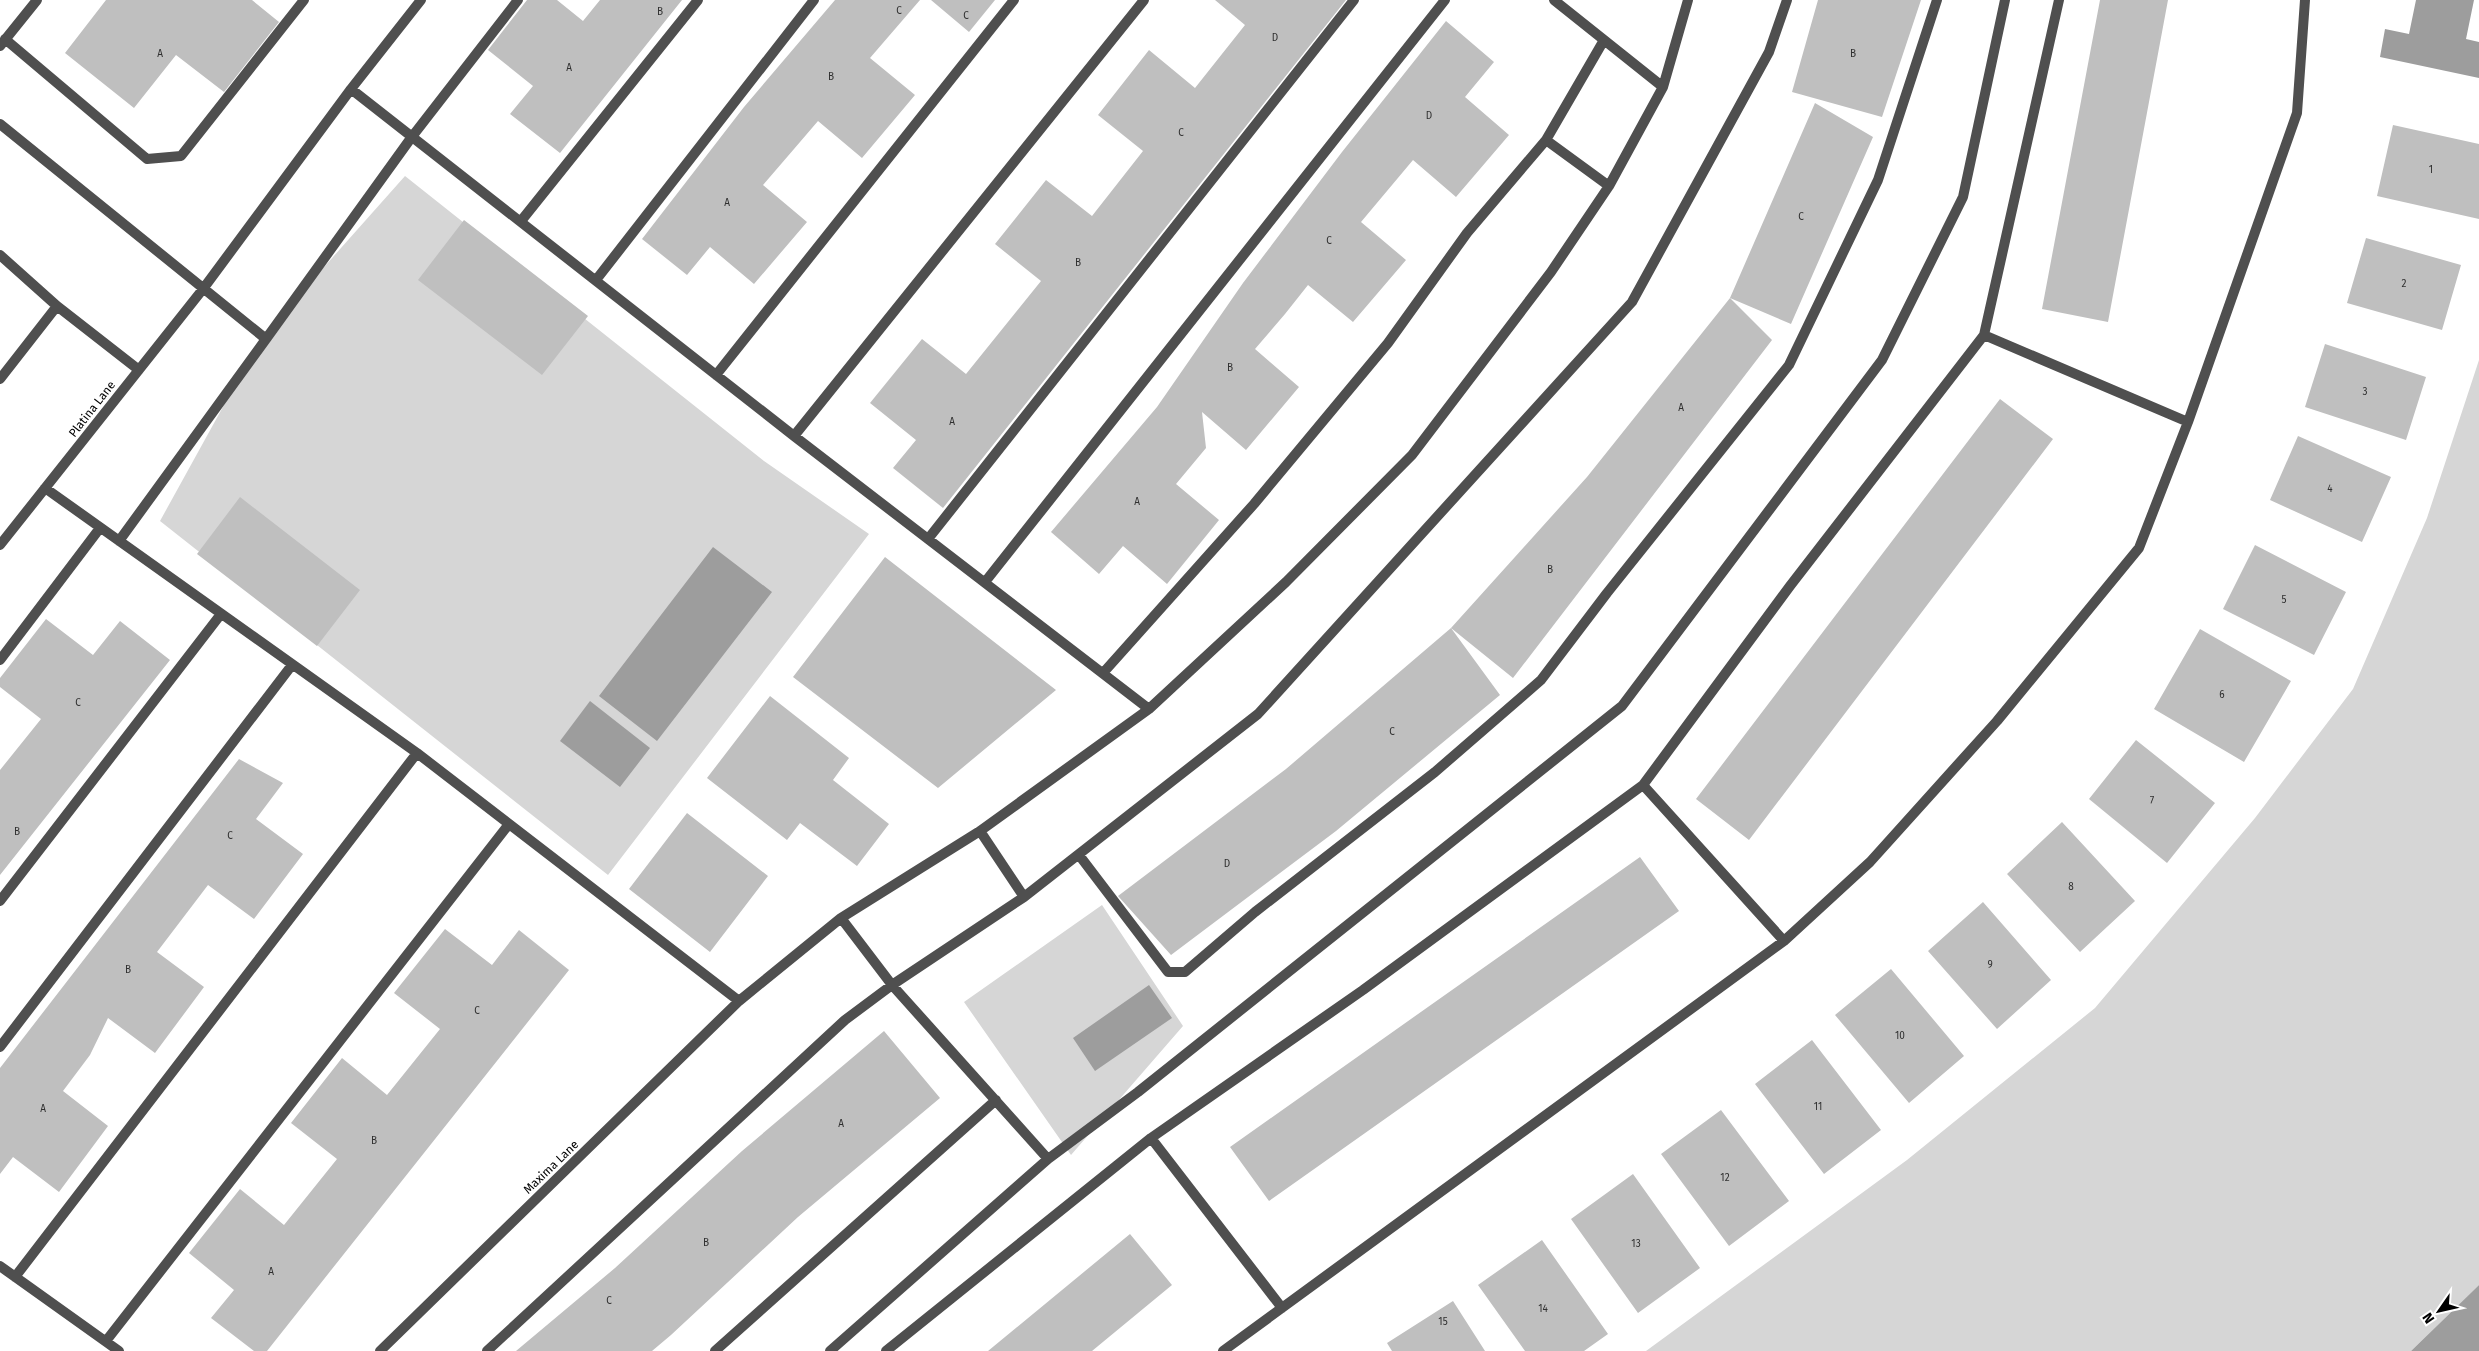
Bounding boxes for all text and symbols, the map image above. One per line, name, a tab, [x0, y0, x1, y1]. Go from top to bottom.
house number: C	[896, 5, 902, 17]
house number: B	[657, 6, 663, 18]
house number: C	[963, 10, 969, 22]
house number: D	[1272, 32, 1278, 44]
house number: A	[157, 48, 163, 60]
house number: B	[1850, 48, 1856, 60]
house number: A	[566, 62, 572, 74]
house number: B	[828, 71, 834, 83]
house number: D	[1426, 110, 1432, 122]
house number: C	[1178, 127, 1184, 139]
house number: 1	[2429, 164, 2433, 176]
house number: A	[724, 197, 730, 209]
house number: C	[1798, 211, 1804, 223]
house number: C	[1326, 235, 1332, 247]
house number: B	[1075, 257, 1081, 269]
house number: 2	[2402, 278, 2407, 290]
house number: B	[1227, 362, 1233, 374]
street label: Platina Lane	[66, 378, 118, 440]
house number: 3	[2363, 386, 2368, 398]
house number: A	[1678, 402, 1684, 414]
house number: A	[949, 416, 955, 428]
house number: 4	[2327, 483, 2333, 495]
house number: A	[1134, 496, 1140, 508]
house number: B	[1547, 564, 1553, 576]
house number: 5	[2281, 594, 2287, 606]
house number: 6	[2219, 689, 2225, 701]
house number: C	[75, 697, 81, 709]
house number: C	[1389, 726, 1395, 738]
house number: 7	[2150, 795, 2155, 807]
house number: B	[14, 826, 20, 838]
house number: C	[227, 830, 233, 842]
house number: D	[1224, 858, 1230, 870]
house number: 8	[2068, 881, 2074, 893]
house number: 9	[1987, 959, 1993, 971]
house number: B	[125, 964, 131, 976]
house number: C	[474, 1005, 480, 1017]
house number: 10	[1895, 1030, 1905, 1042]
house number: 11	[1814, 1101, 1822, 1113]
house number: A	[40, 1103, 46, 1115]
house number: A	[838, 1118, 844, 1130]
house number: B	[371, 1135, 377, 1147]
street label: Maxima Lane	[521, 1137, 581, 1197]
house number: 12	[1720, 1172, 1730, 1184]
house number: B	[703, 1237, 709, 1249]
house number: 13	[1631, 1238, 1641, 1250]
house number: A	[268, 1266, 274, 1278]
north arrow	[2414, 1286, 2464, 1336]
house number: C	[606, 1295, 612, 1307]
house number: 14	[1538, 1303, 1549, 1315]
text: N	[2419, 1309, 2438, 1327]
house number: 15	[1438, 1316, 1448, 1328]

